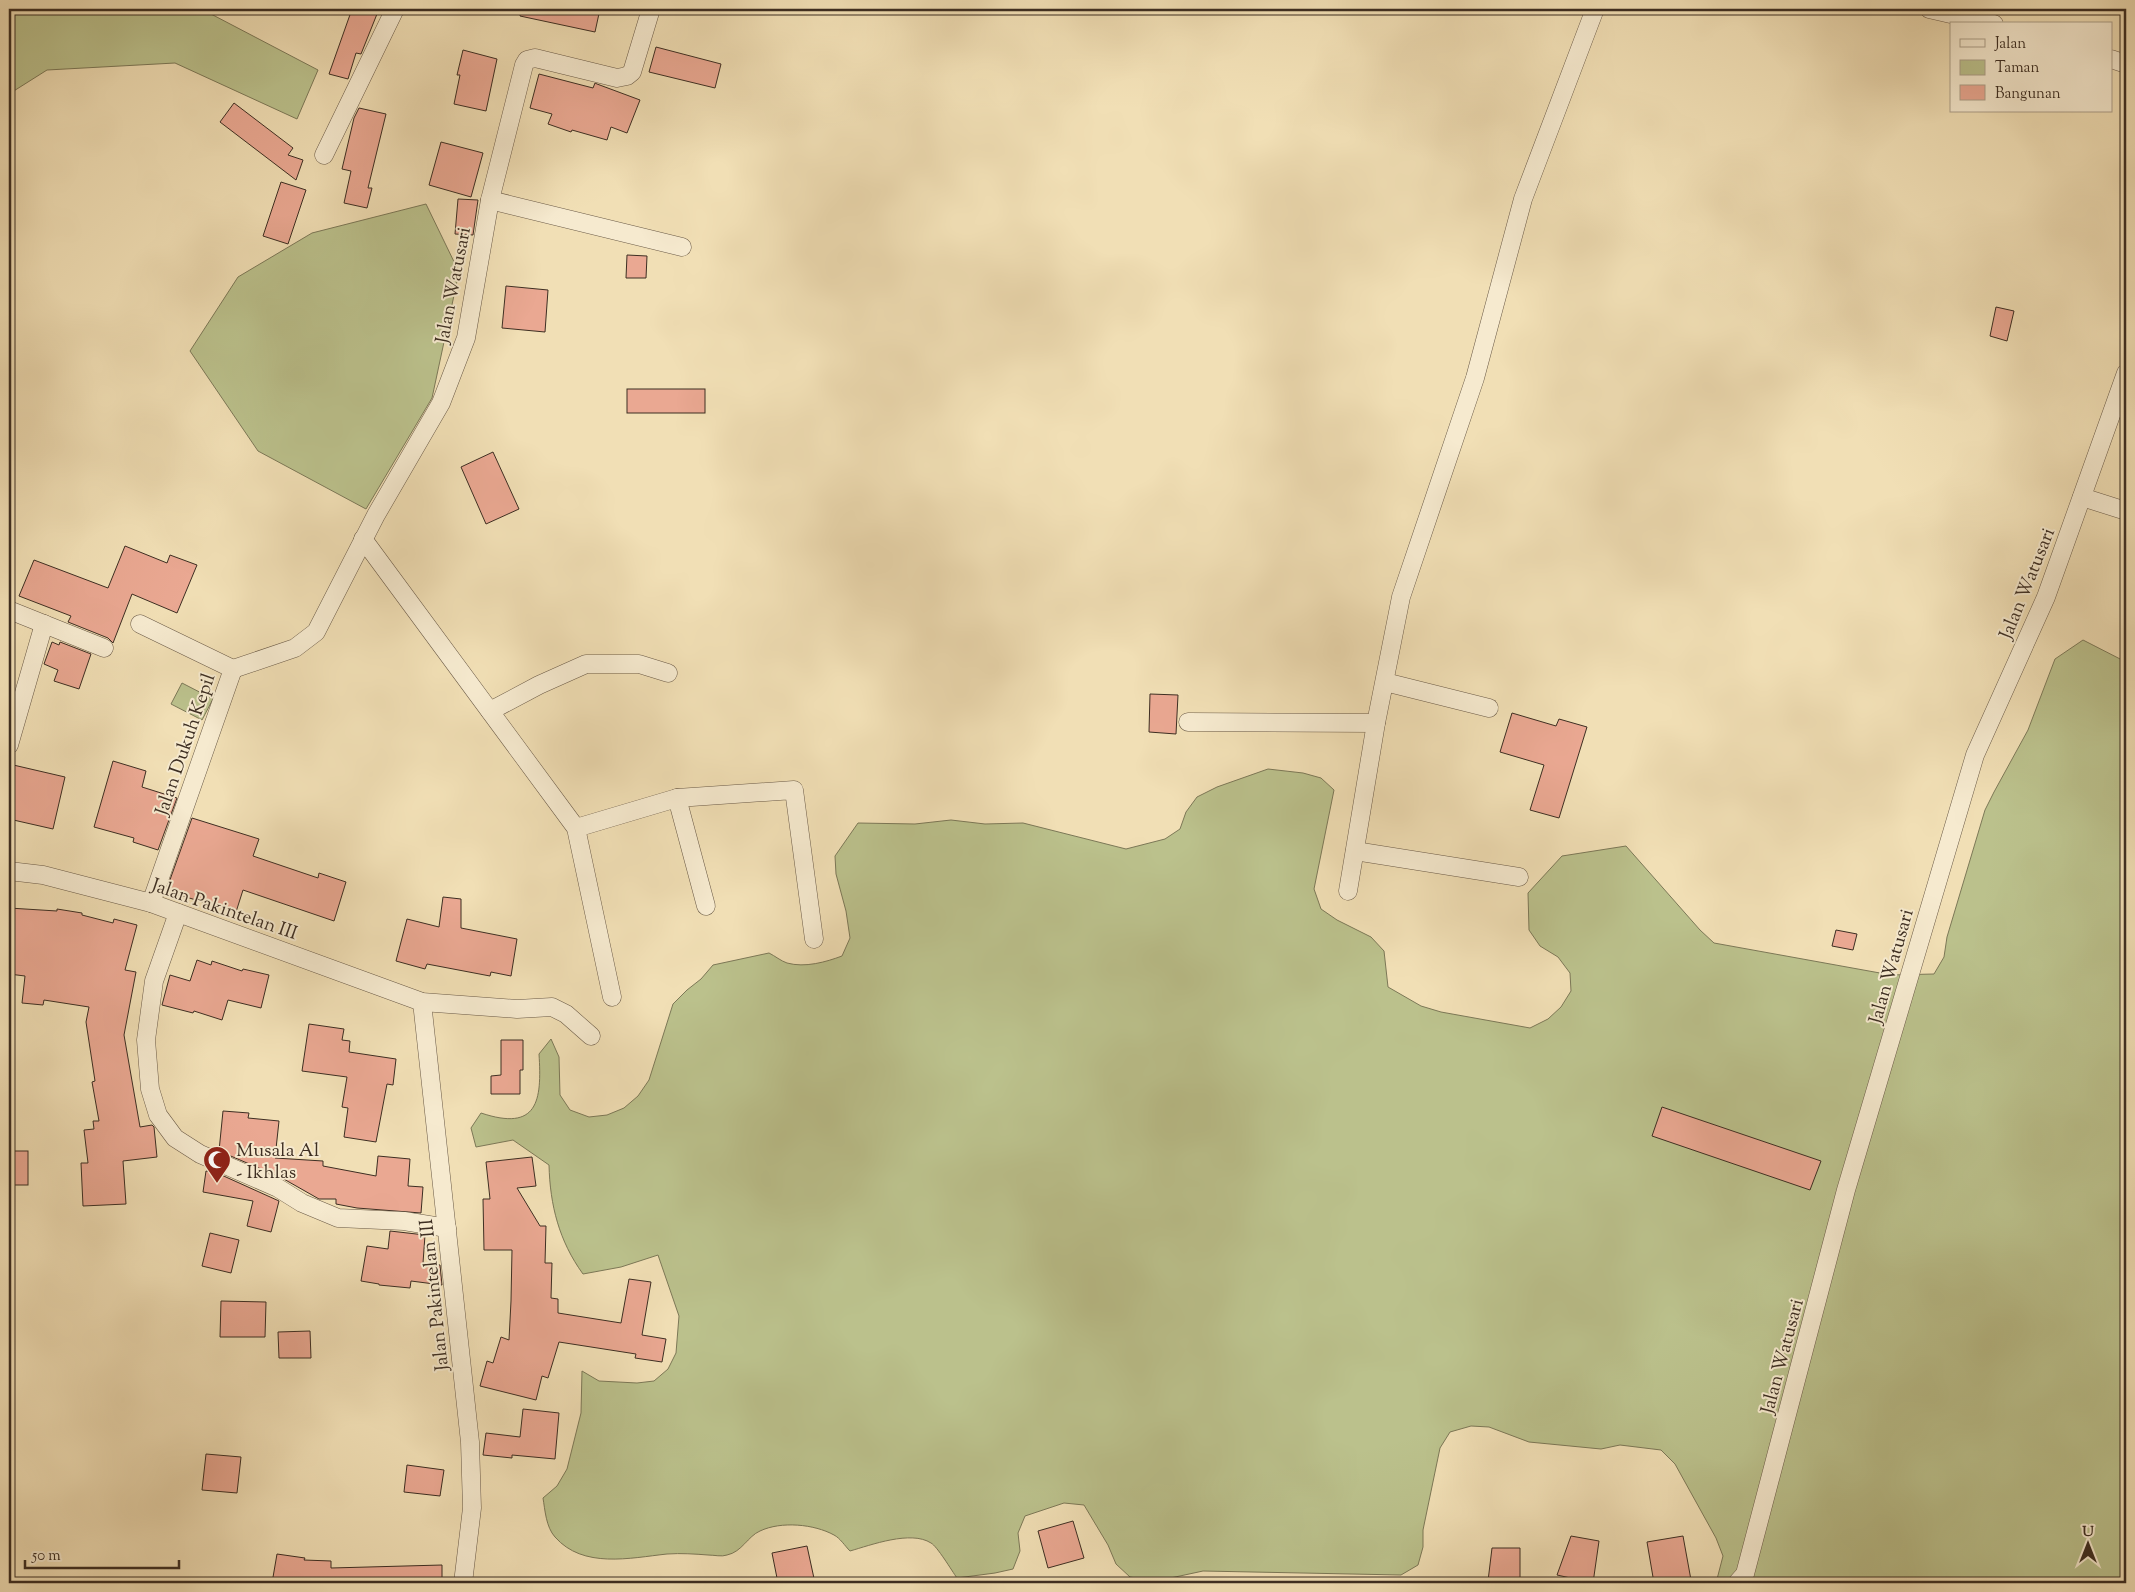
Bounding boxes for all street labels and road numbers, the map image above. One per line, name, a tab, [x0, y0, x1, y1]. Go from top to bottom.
street label: Jalan Watusari	[430, 225, 479, 347]
street label: Jalan Watusari	[1993, 524, 2063, 645]
street label: Jalan Dukuh Kepil	[149, 670, 223, 820]
street label: Jalan Pakintelan III	[147, 872, 301, 948]
street label: Jalan Watusari	[1863, 906, 1922, 1028]
street label: Jalan Pakintelan III	[414, 1217, 457, 1373]
street label: Jalan Watusari	[1755, 1296, 1812, 1418]

